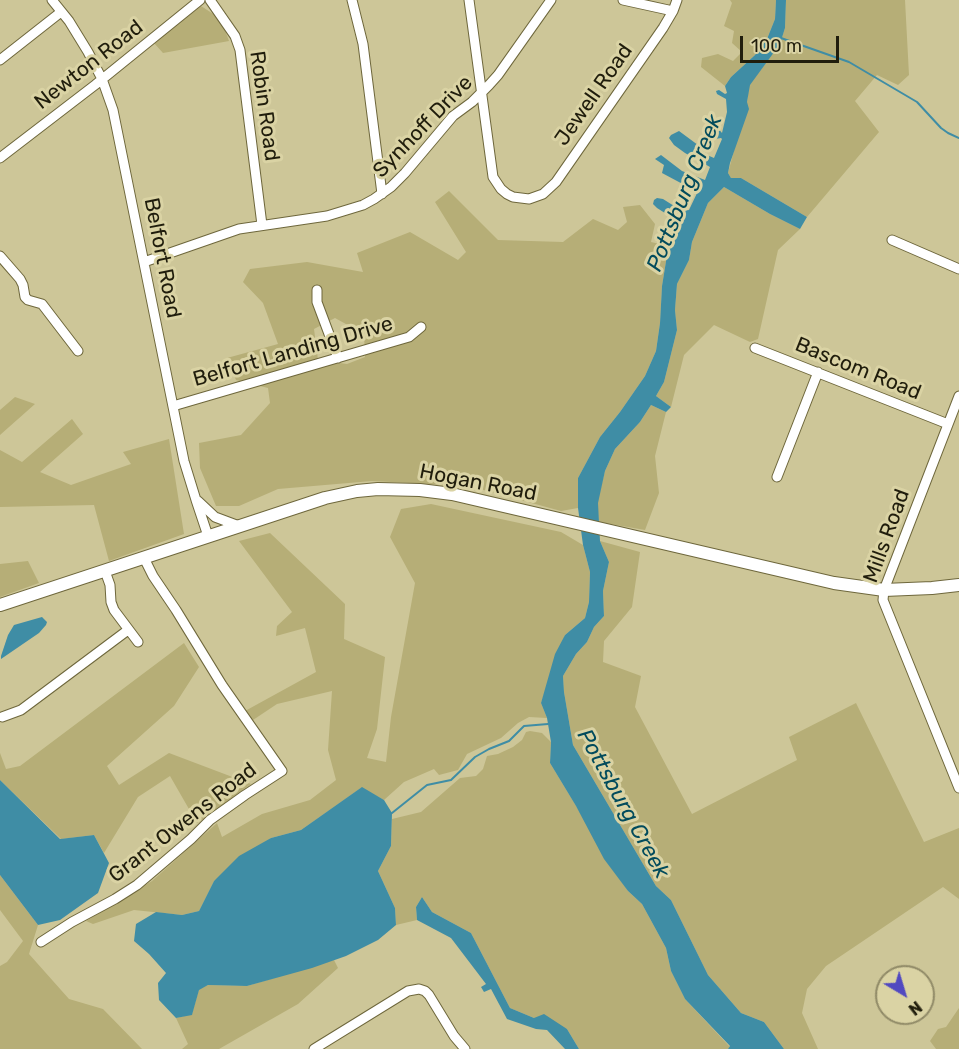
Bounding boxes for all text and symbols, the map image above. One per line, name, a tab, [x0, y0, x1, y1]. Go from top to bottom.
street label: Newton Road	[30, 15, 148, 115]
scale bar	[743, 24, 842, 62]
text: 100 m	[751, 35, 802, 57]
street label: Jewell Road	[550, 39, 638, 151]
street label: Robin Road	[244, 49, 284, 163]
street label: Synhoff Drive	[368, 71, 478, 183]
water label: Pottsburg Creek	[642, 111, 728, 275]
street label: Belfort Road	[138, 196, 186, 320]
street label: Belfort Landing Drive	[190, 311, 396, 393]
street label: Bascom Road	[791, 332, 925, 406]
street label: Hogan Road	[417, 459, 539, 507]
street label: Mills Road	[858, 486, 916, 586]
water label: Pottsburg Creek	[571, 725, 675, 883]
street label: Grant Owens Road	[104, 758, 262, 888]
north arrow	[875, 965, 935, 1025]
text: N	[905, 997, 926, 1019]

